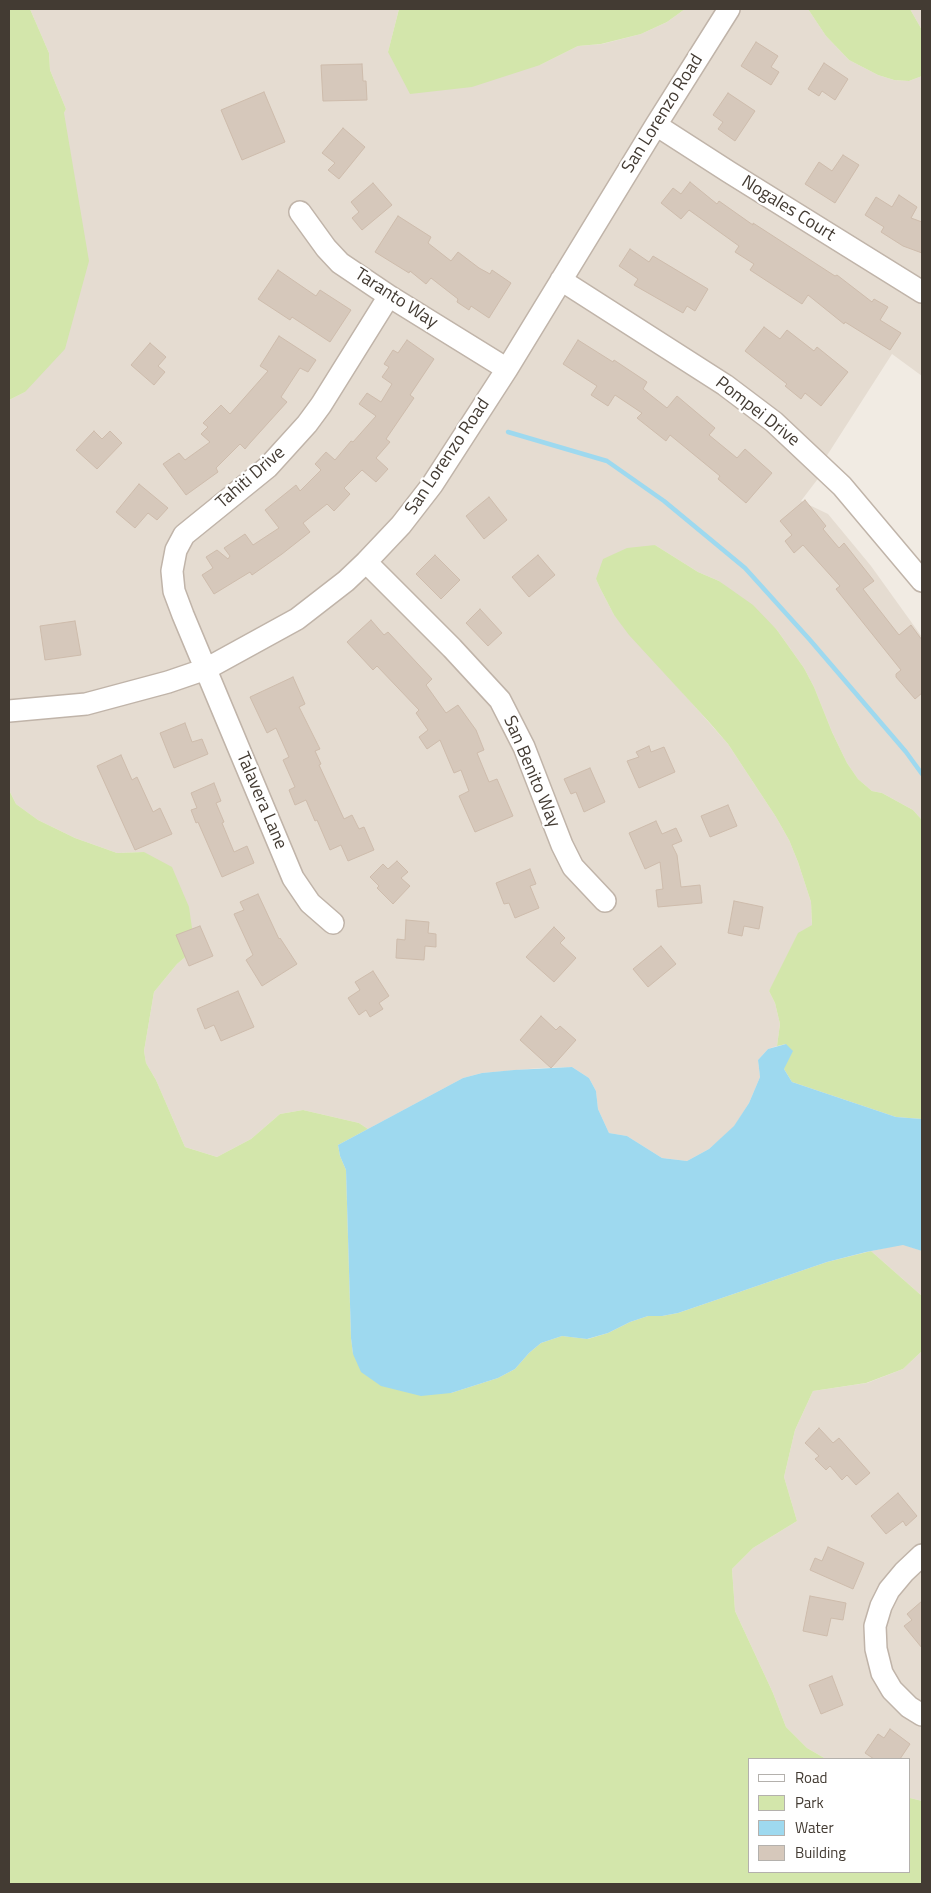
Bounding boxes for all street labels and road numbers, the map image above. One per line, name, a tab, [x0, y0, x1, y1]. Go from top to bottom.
street label: San Lorenzo Road	[618, 51, 708, 177]
street label: Nogales Court	[737, 172, 839, 246]
street label: Taranto Way	[350, 264, 442, 334]
street label: Pompei Drive	[711, 372, 803, 452]
street label: San Lorenzo Road	[401, 395, 495, 519]
street label: Tahiti Drive	[212, 442, 290, 514]
street label: San Benito Way	[498, 713, 564, 831]
street label: Talavera Lane	[231, 749, 291, 853]

